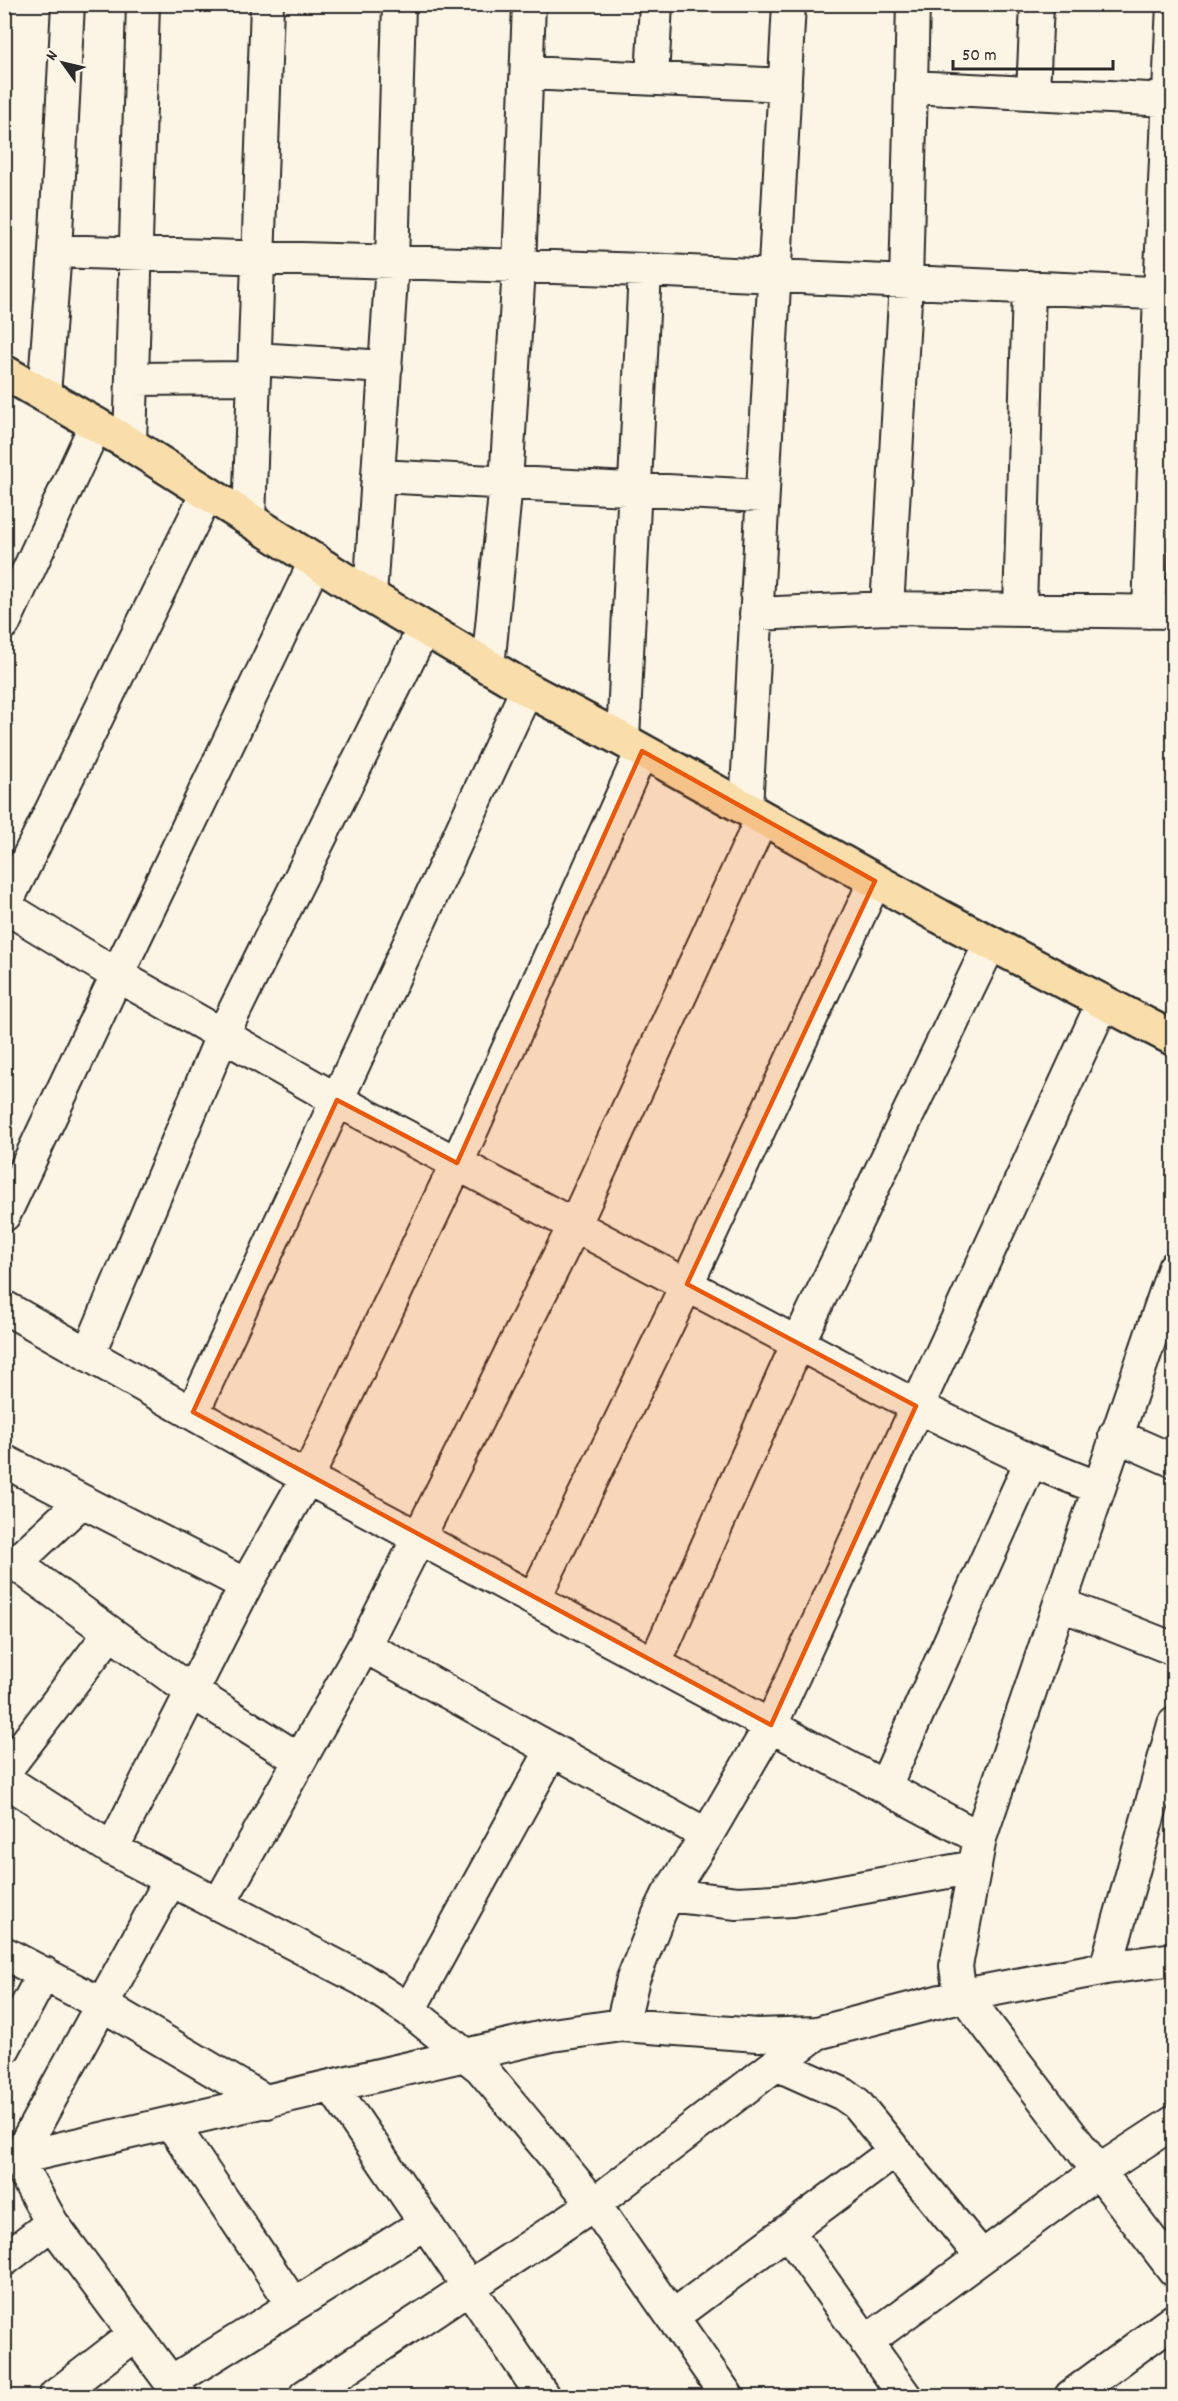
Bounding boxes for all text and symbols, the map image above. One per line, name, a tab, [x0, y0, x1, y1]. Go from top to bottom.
north arrow	[33, 33, 93, 93]
scale bar	[953, 33, 1114, 71]
text: 50 m	[962, 44, 997, 69]
text: N	[41, 46, 64, 66]

